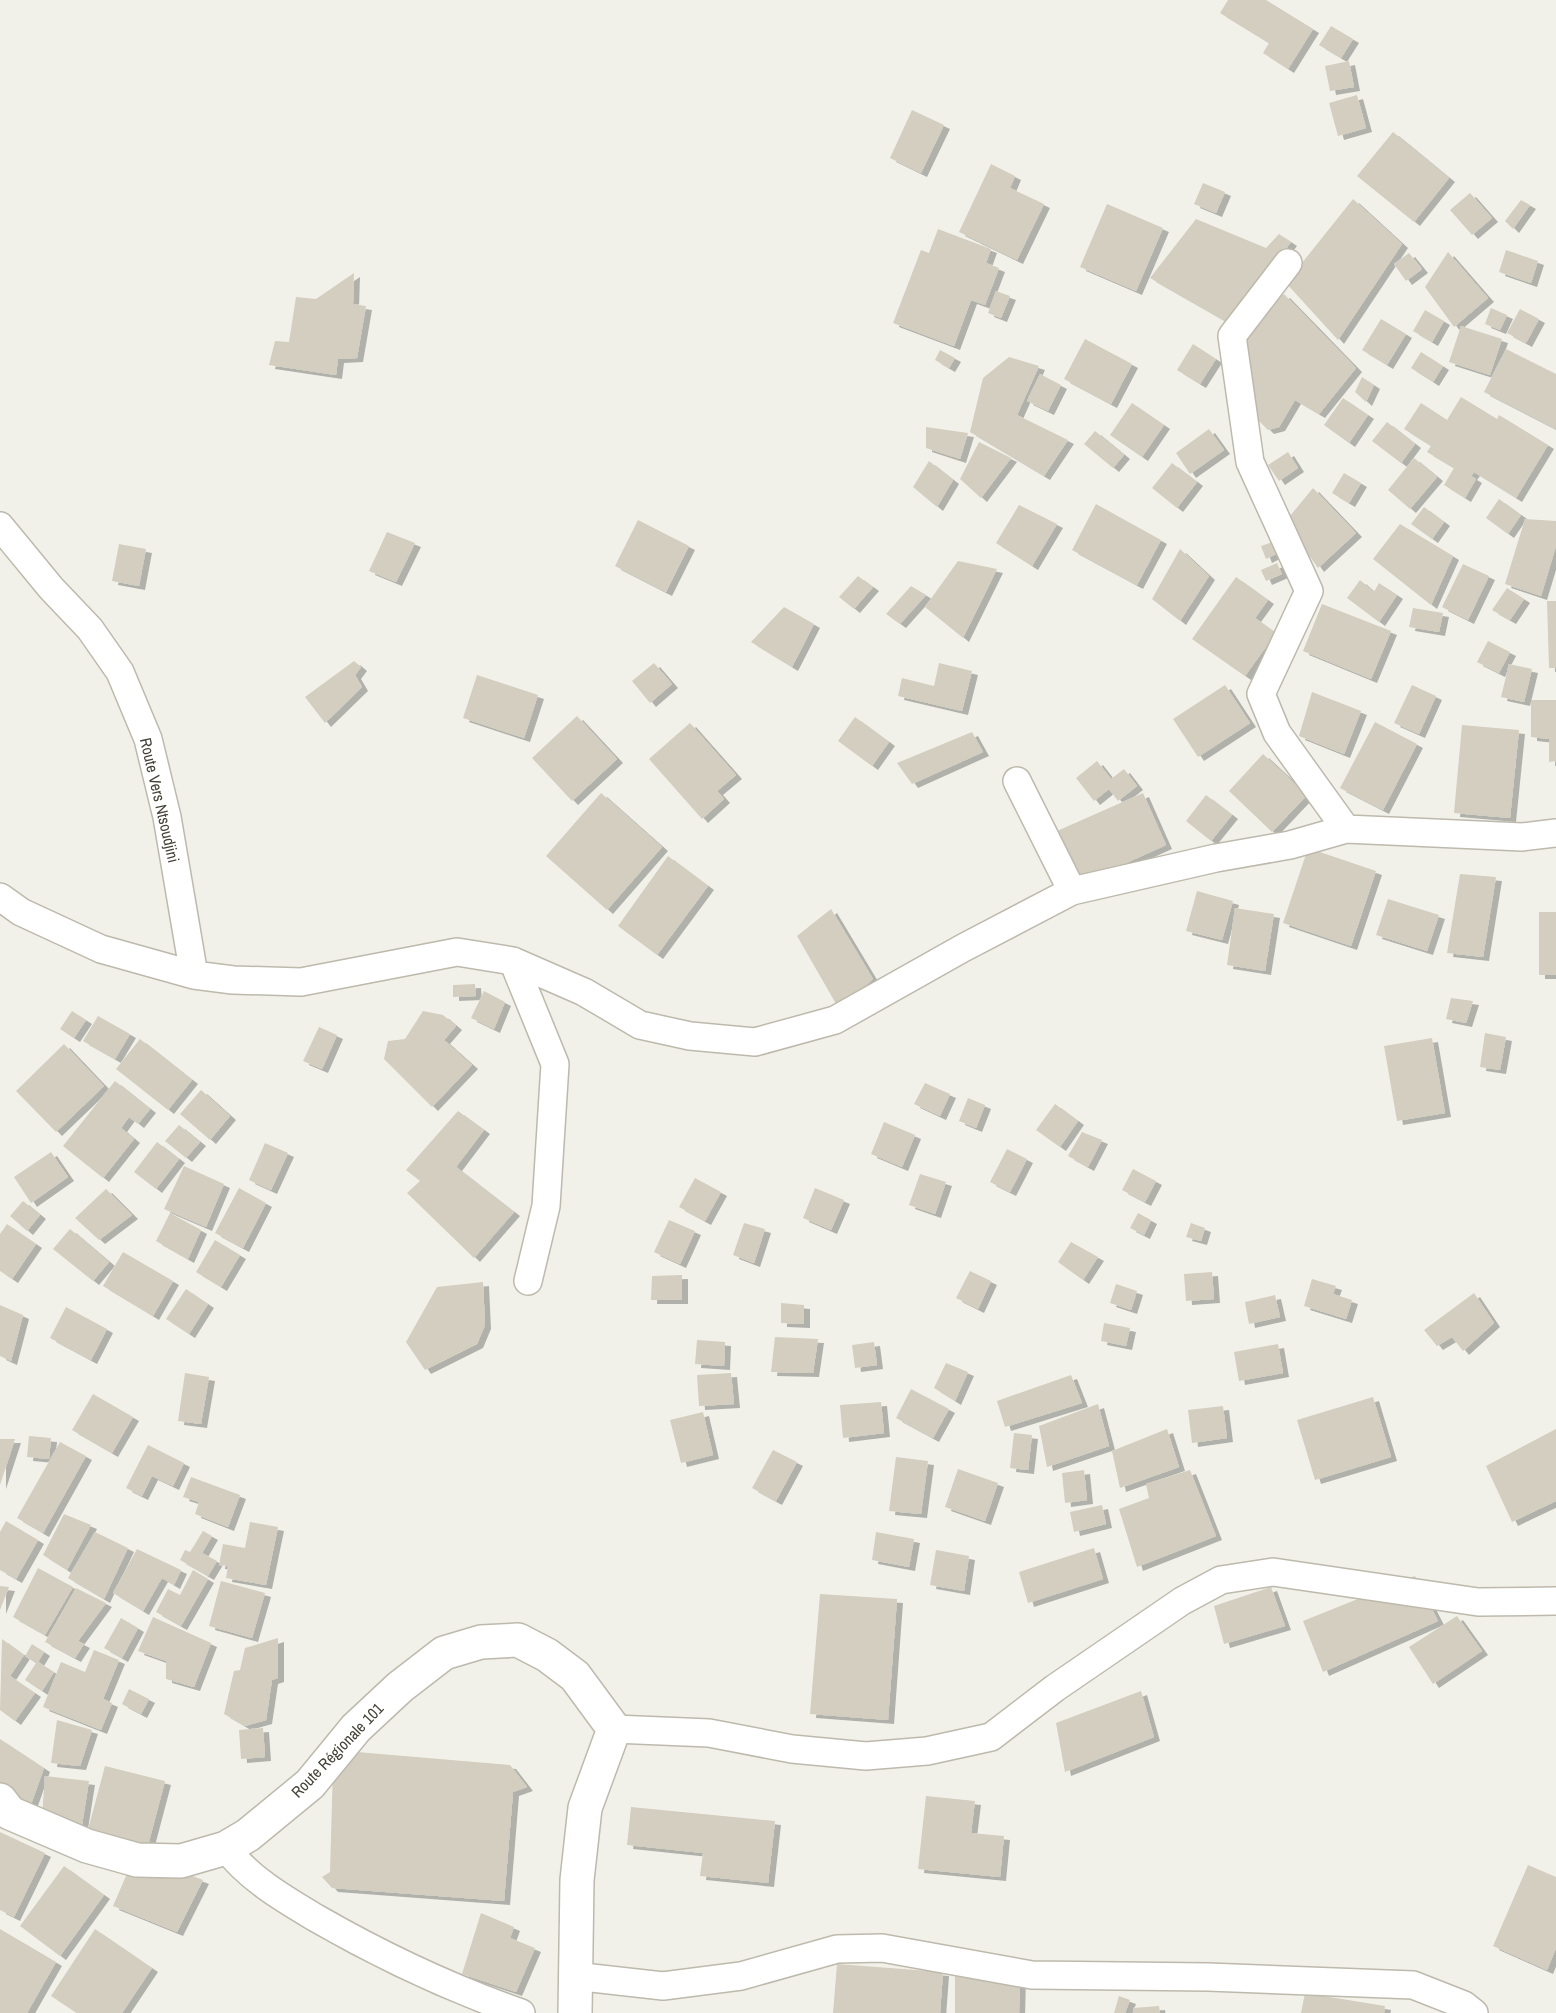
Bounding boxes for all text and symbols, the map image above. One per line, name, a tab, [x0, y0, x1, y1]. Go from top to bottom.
street label: Route Vers Ntsoudjini	[135, 735, 185, 865]
street label: Route Régionale 101	[286, 1697, 388, 1802]

